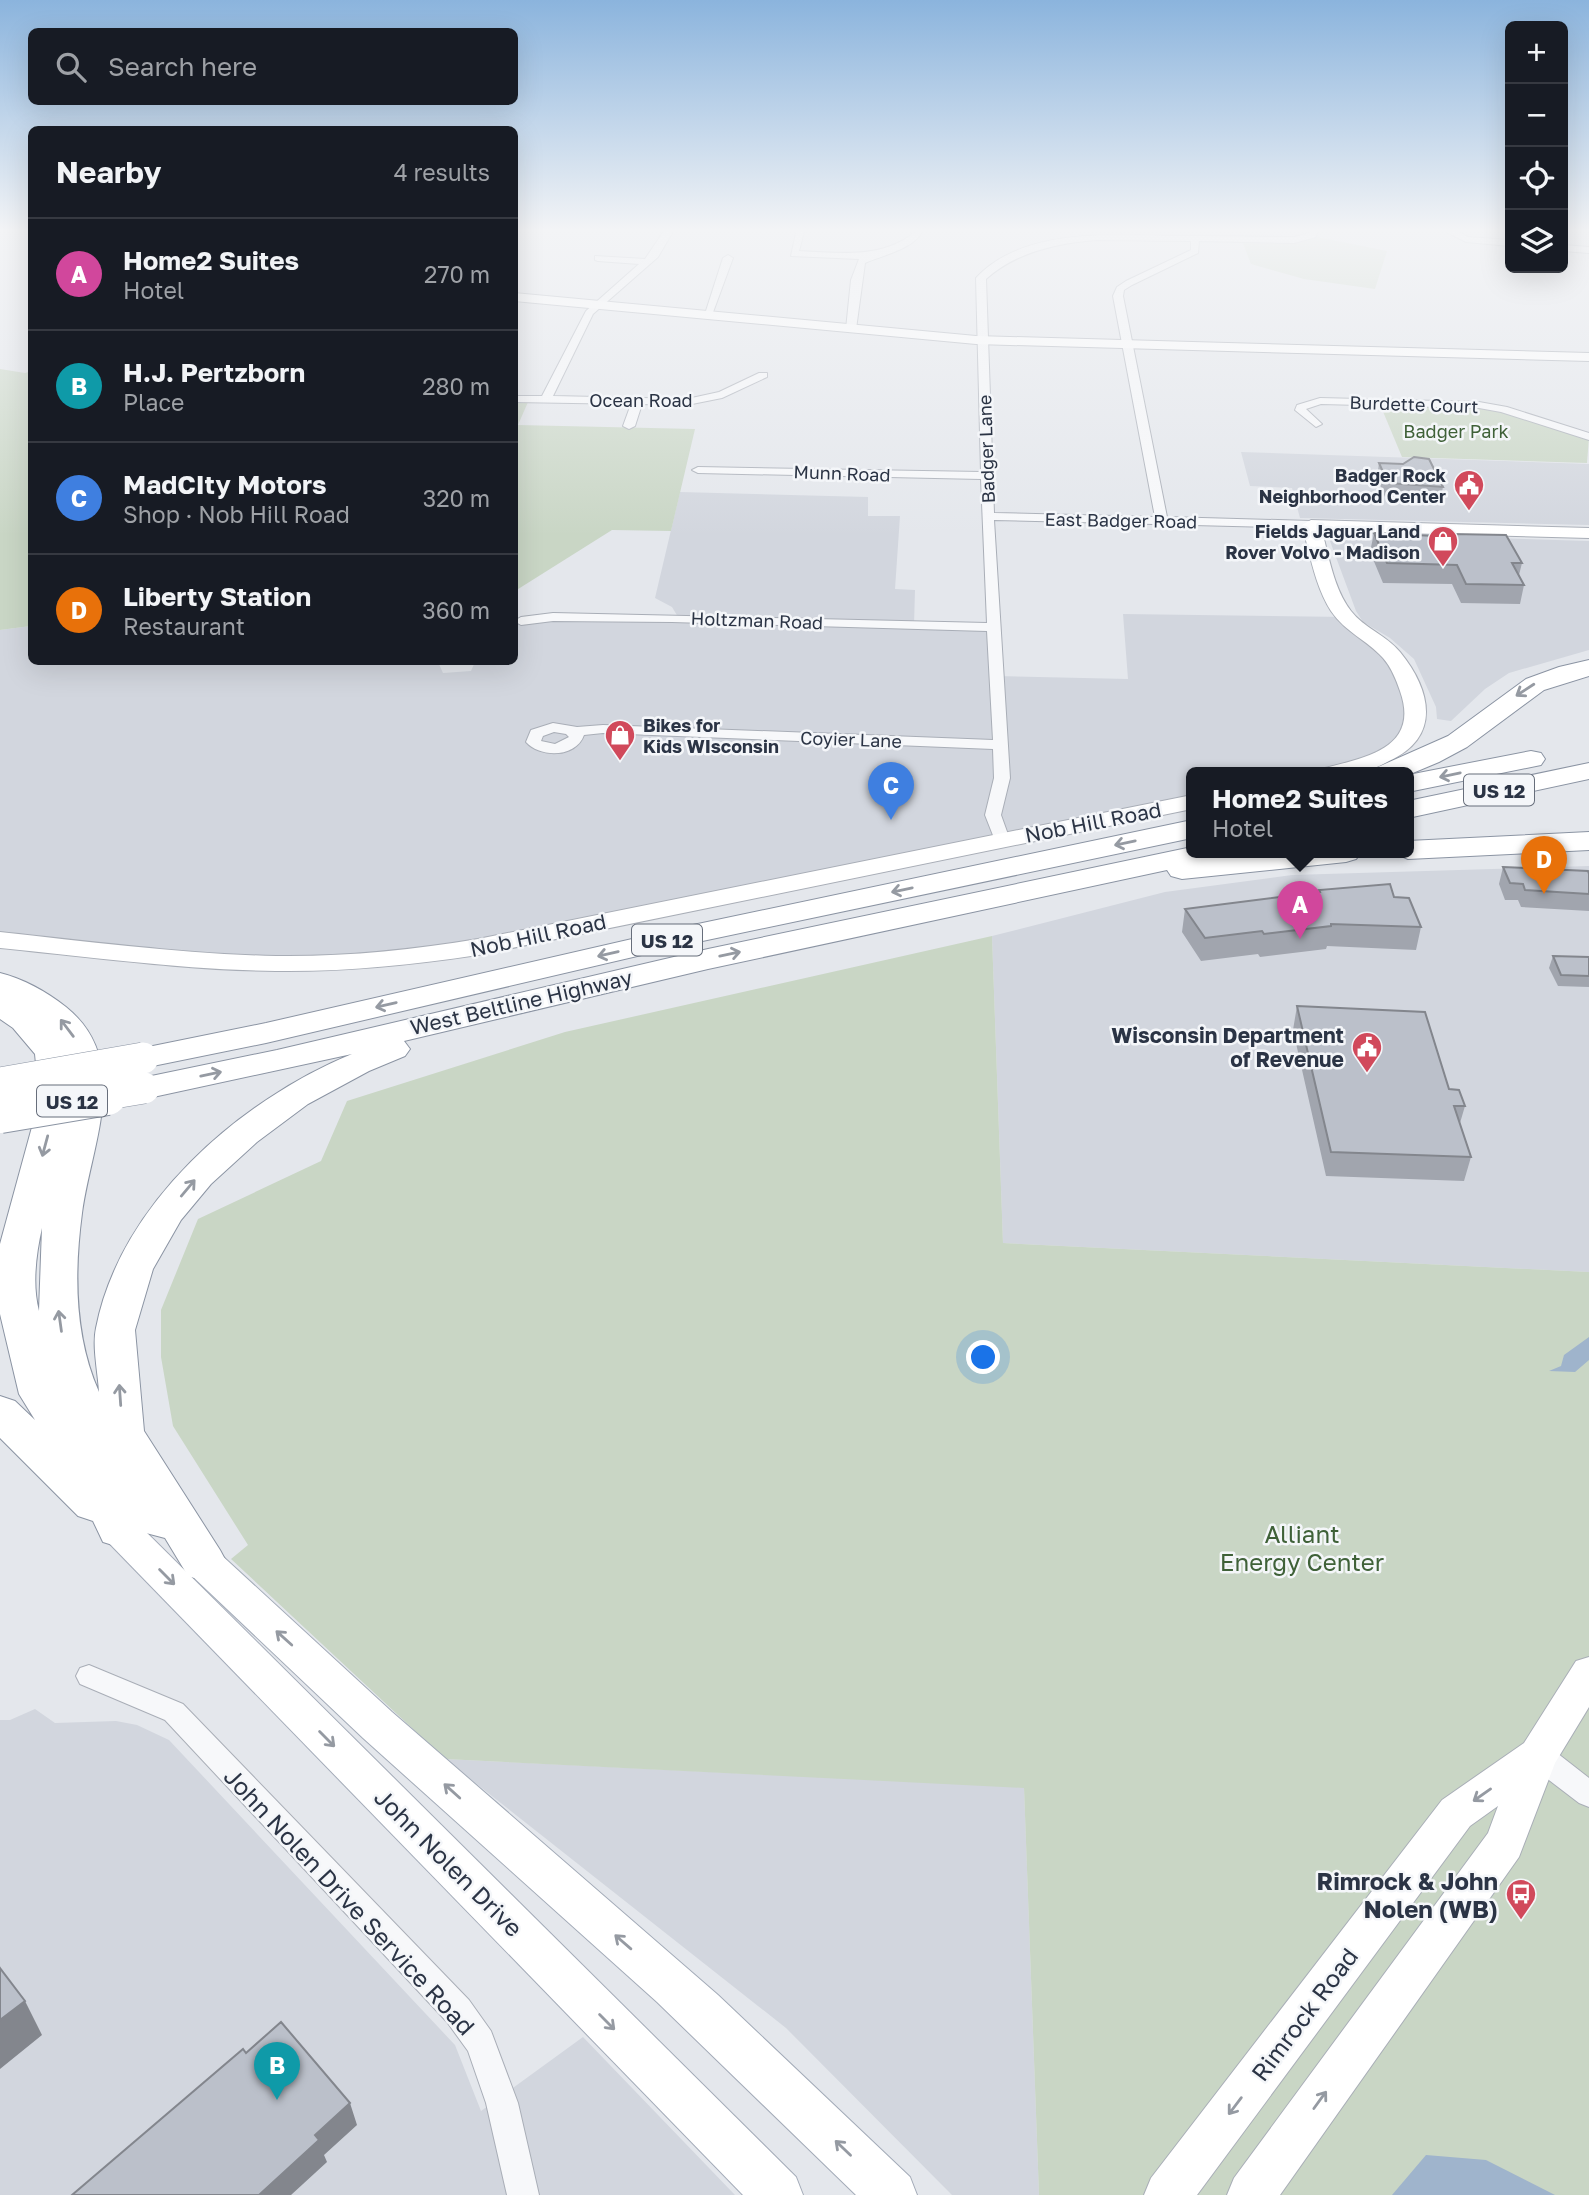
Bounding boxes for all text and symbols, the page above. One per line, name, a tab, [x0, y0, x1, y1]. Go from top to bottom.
map controls	[1505, 21, 1568, 273]
button: +	[1505, 21, 1568, 84]
search box	[28, 28, 518, 105]
icon: search	[52, 48, 90, 86]
text: Search here	[108, 51, 257, 82]
button: −	[1505, 84, 1568, 147]
button: locate	[1505, 147, 1568, 210]
text: Nearby	[56, 154, 161, 190]
text: 4 results	[394, 158, 490, 186]
button: layers	[1505, 210, 1568, 273]
text: Home2 Suites	[123, 245, 299, 276]
text: A	[71, 260, 87, 288]
text: 270 m	[424, 260, 490, 288]
text: Hotel	[123, 276, 184, 304]
text: H.J. Pertzborn	[123, 357, 305, 388]
text: B	[71, 372, 87, 400]
text: 280 m	[422, 372, 490, 400]
text: Place	[123, 388, 184, 416]
street label: Ocean Road	[589, 389, 693, 411]
street label: Burdette Court	[1349, 391, 1479, 417]
street label: Badger Lane	[973, 394, 999, 504]
park label: Badger Park	[1403, 420, 1509, 442]
street label: Munn Road	[793, 460, 891, 486]
place label: Badger Rock Neighborhood Center	[1259, 464, 1447, 507]
public building icon: Badger Rock Neighborhood Center	[1452, 468, 1486, 512]
text: MadCIty Motors	[123, 469, 327, 500]
text: C	[71, 484, 87, 512]
text: 320 m	[423, 484, 490, 512]
text: Shop · Nob Hill Road	[123, 500, 350, 528]
street label: East Badger Road	[1044, 508, 1198, 532]
place label: Fields Jaguar Land Rover Volvo - Madison	[1225, 520, 1420, 563]
shop icon: Fields Jaguar Land Rover Volvo - Madison	[1426, 524, 1460, 568]
text: Liberty Station	[123, 581, 311, 612]
text: D	[71, 596, 87, 624]
text: 360 m	[422, 596, 490, 624]
street label: Holtzman Road	[690, 607, 824, 633]
text: Restaurant	[123, 612, 245, 640]
one-way arrow	[1516, 682, 1535, 697]
place label: Bikes for Kids WIsconsin	[643, 714, 779, 757]
shop icon: Bikes for Kids WIsconsin	[603, 718, 637, 762]
street label: Coyier Lane	[800, 726, 902, 752]
pin: C	[868, 762, 914, 820]
popup	[1186, 767, 1414, 858]
one-way arrow	[1439, 769, 1462, 783]
road number: US 12	[1464, 775, 1534, 806]
text: Home2 Suites	[1212, 783, 1388, 814]
street label: Nob Hill Road	[1023, 796, 1163, 848]
text: Hotel	[1212, 814, 1273, 842]
pin: D	[1521, 836, 1567, 894]
one-way arrow	[1114, 837, 1137, 851]
pin: A	[1277, 881, 1323, 939]
one-way arrow	[891, 883, 914, 897]
street label: Nob Hill Road	[468, 908, 608, 962]
road number: US 12	[632, 924, 702, 956]
one-way arrow	[597, 947, 620, 961]
one-way arrow	[718, 947, 741, 960]
street label: West Beltline Highway	[408, 964, 635, 1040]
one-way arrow	[375, 999, 398, 1012]
one-way arrow	[60, 1019, 75, 1038]
place label: Wisconsin Department of Revenue	[1111, 1022, 1344, 1072]
public building icon: Wisconsin Department of Revenue	[1350, 1030, 1384, 1074]
one-way arrow	[199, 1067, 222, 1081]
road number: US 12	[37, 1086, 107, 1116]
one-way arrow	[38, 1134, 51, 1157]
one-way arrow	[180, 1179, 196, 1197]
one-way arrow	[54, 1310, 67, 1333]
your location	[966, 1340, 1000, 1374]
one-way arrow	[113, 1385, 126, 1407]
park label: Alliant Energy Center	[1220, 1519, 1384, 1576]
one-way arrow	[159, 1569, 176, 1586]
one-way arrow	[275, 1631, 293, 1647]
one-way arrow	[319, 1730, 336, 1747]
street label: John Nolen Drive Service Road	[219, 1761, 481, 2041]
street label: John Nolen Drive	[369, 1782, 529, 1942]
one-way arrow	[443, 1783, 461, 1799]
one-way arrow	[1473, 1788, 1492, 1802]
place label: Rimrock & John Nolen (WB)	[1316, 1866, 1498, 1923]
bus stop icon: Rimrock & John Nolen (WB)	[1504, 1877, 1538, 1921]
one-way arrow	[614, 1934, 632, 1950]
street label: Rimrock Road	[1245, 1942, 1363, 2086]
one-way arrow	[598, 2013, 615, 2030]
pin: B	[254, 2042, 300, 2100]
one-way arrow	[1313, 2091, 1327, 2110]
one-way arrow	[1227, 2096, 1242, 2115]
one-way arrow	[834, 2139, 851, 2156]

